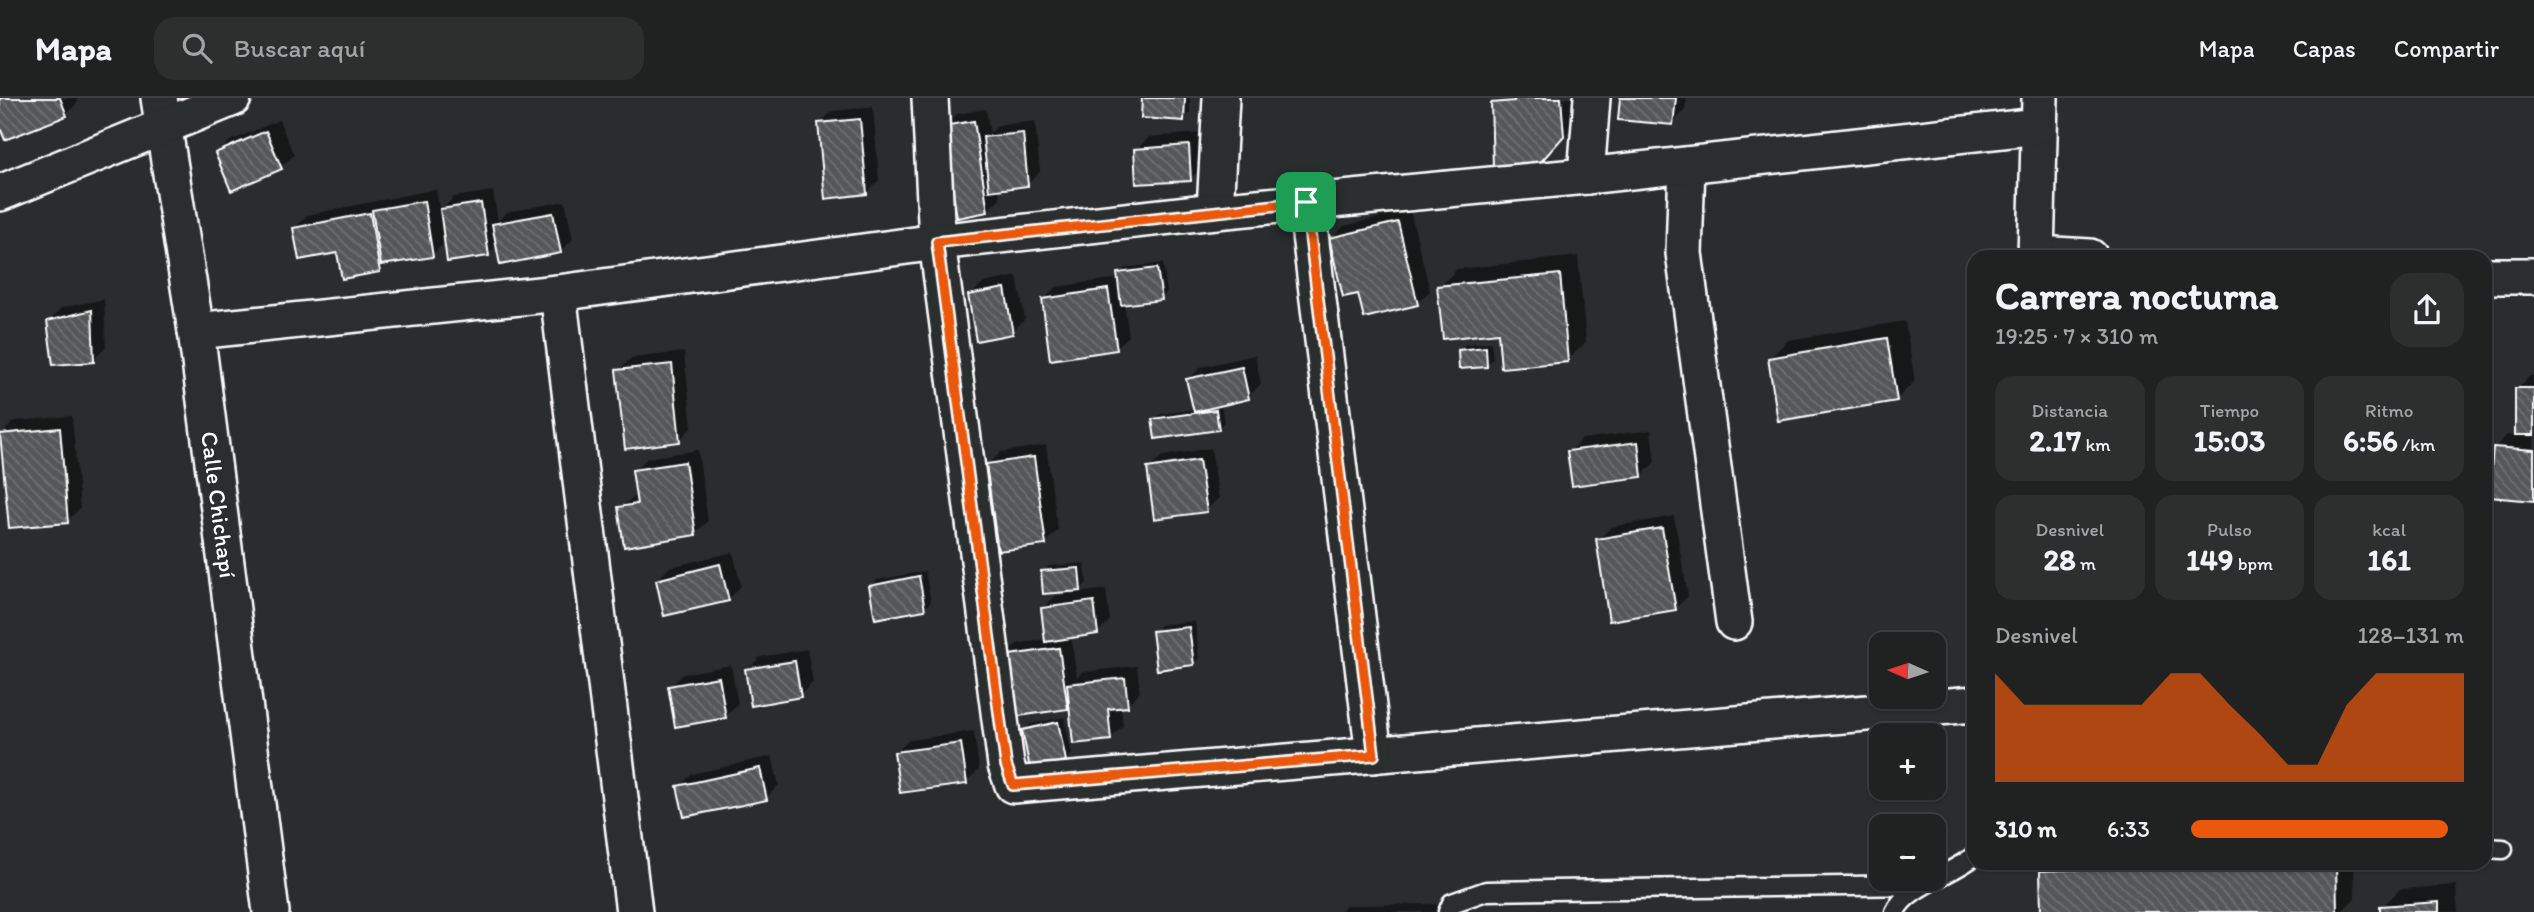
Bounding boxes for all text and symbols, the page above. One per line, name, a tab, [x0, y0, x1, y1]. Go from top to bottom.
search box	[154, 17, 644, 80]
text: Mapa	[35, 29, 112, 68]
icon: search	[178, 29, 216, 67]
text: Buscar aquí	[234, 32, 365, 64]
text: Mapa	[2199, 34, 2255, 63]
text: Capas	[2293, 34, 2356, 63]
text: Compartir	[2394, 34, 2499, 63]
pin	[1276, 172, 1336, 232]
icon: arrive	[1287, 183, 1325, 221]
text: Carrera nocturna	[1995, 273, 2278, 319]
button: share	[2390, 273, 2464, 347]
text: 19:25 · 7 × 310 m	[1995, 322, 2158, 350]
text: Distancia	[2031, 399, 2108, 422]
text: Tiempo	[2200, 399, 2259, 422]
text: Ritmo	[2365, 399, 2413, 422]
text: 2.17	[2029, 422, 2081, 459]
text: 15:03	[2194, 422, 2265, 459]
text: 6:56	[2343, 422, 2398, 459]
street label: Calle Chichapí	[195, 430, 243, 580]
text: km	[2081, 433, 2111, 456]
text: /km	[2398, 433, 2435, 456]
text: Desnivel	[2036, 518, 2104, 541]
text: Pulso	[2207, 518, 2252, 541]
text: kcal	[2372, 518, 2406, 541]
text: 28	[2044, 541, 2076, 578]
text: 149	[2186, 541, 2234, 578]
text: 161	[2367, 541, 2411, 578]
text: m	[2076, 552, 2096, 575]
text: bpm	[2234, 552, 2273, 575]
text: Desnivel	[1995, 621, 2078, 649]
text: 128–131 m	[2357, 621, 2464, 649]
north arrow	[1869, 632, 1946, 709]
map controls	[1869, 632, 1946, 891]
button: +	[1869, 723, 1946, 800]
button: −	[1869, 814, 1946, 891]
text: 310 m	[1995, 815, 2057, 843]
text: 6:33	[2107, 815, 2150, 843]

